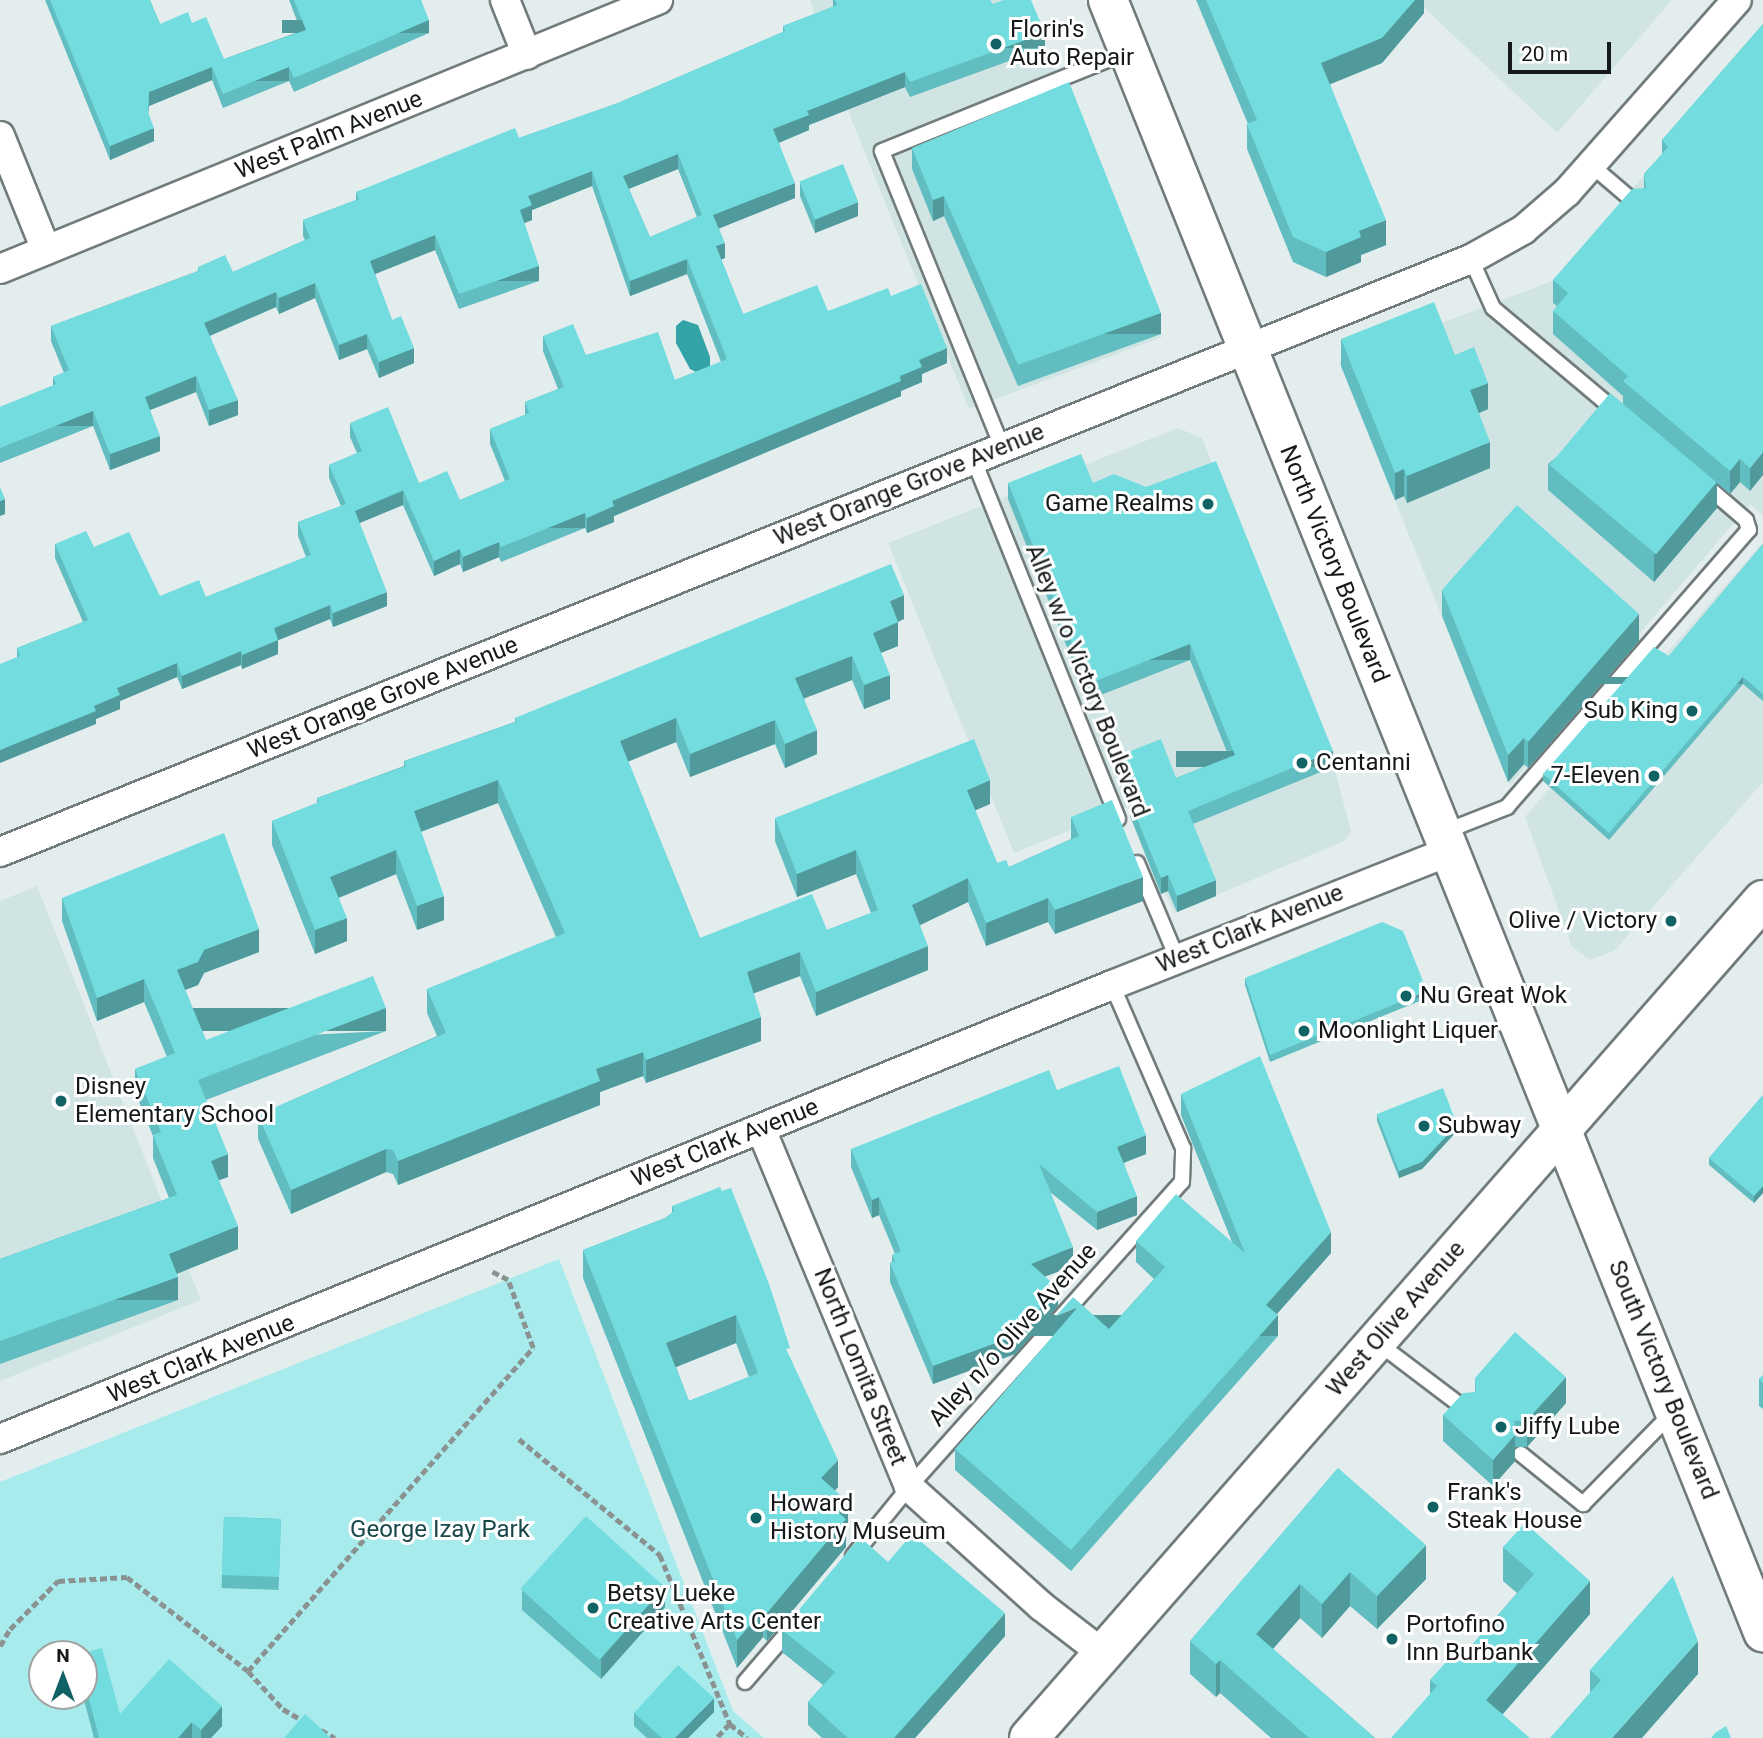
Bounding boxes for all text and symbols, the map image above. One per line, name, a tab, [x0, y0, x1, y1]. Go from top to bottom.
place label: Florin's Auto Repair	[1010, 16, 1134, 72]
scale bar	[1511, 28, 1614, 72]
marker: Florin's Auto Repair	[988, 36, 1004, 52]
text: 20 m	[1521, 42, 1568, 66]
street label: West Palm Avenue	[231, 84, 427, 186]
street label: West Orange Grove Avenue	[770, 418, 1048, 552]
street label: North Victory Boulevard	[1273, 441, 1395, 687]
place label: Game Realms	[1045, 490, 1194, 518]
marker: Game Realms	[1200, 496, 1216, 512]
street label: Alley w/o Victory Boulevard	[1019, 540, 1155, 822]
street label: West Orange Grove Avenue	[244, 631, 522, 765]
place label: Sub King	[1583, 697, 1678, 725]
marker: Sub King	[1684, 703, 1700, 719]
place label: Centanni	[1316, 749, 1411, 777]
marker: Centanni	[1294, 755, 1310, 771]
place label: 7-Eleven	[1550, 762, 1640, 790]
marker: 7-Eleven	[1646, 768, 1662, 784]
street label: West Clark Avenue	[1152, 878, 1348, 980]
place label: Olive / Victory	[1508, 907, 1657, 935]
marker: Olive / Victory	[1663, 913, 1679, 929]
place label: Nu Great Wok	[1420, 982, 1567, 1010]
marker: Nu Great Wok	[1398, 988, 1414, 1004]
place label: Moonlight Liquer	[1318, 1017, 1498, 1045]
marker: Moonlight Liquer	[1296, 1023, 1312, 1039]
place label: Disney Elementary School	[75, 1073, 274, 1129]
street label: West Clark Avenue	[627, 1092, 823, 1194]
marker: Disney Elementary School	[53, 1093, 69, 1109]
place label: Subway	[1438, 1112, 1521, 1140]
marker: Subway	[1416, 1118, 1432, 1134]
street label: West Olive Avenue	[1321, 1235, 1471, 1403]
street label: Alley n/o Olive Avenue	[923, 1237, 1103, 1433]
street label: South Victory Boulevard	[1602, 1256, 1724, 1504]
street label: North Lomita Street	[807, 1264, 913, 1470]
street label: West Clark Avenue	[103, 1308, 299, 1410]
place label: Jiffy Lube	[1515, 1413, 1620, 1441]
marker: Jiffy Lube	[1493, 1419, 1509, 1435]
place label: Frank's Steak House	[1447, 1479, 1582, 1535]
place label: Howard History Museum	[770, 1490, 946, 1546]
marker: Frank's Steak House	[1425, 1499, 1441, 1515]
marker: Howard History Museum	[748, 1510, 764, 1526]
park label: George Izay Park	[350, 1516, 530, 1544]
place label: Betsy Lueke Creative Arts Center	[607, 1580, 821, 1636]
marker: Betsy Lueke Creative Arts Center	[585, 1600, 601, 1616]
place label: Portofino Inn Burbank	[1406, 1611, 1533, 1667]
marker: Portofino Inn Burbank	[1384, 1631, 1400, 1647]
north arrow	[28, 1640, 98, 1710]
text: N	[56, 1644, 70, 1667]

